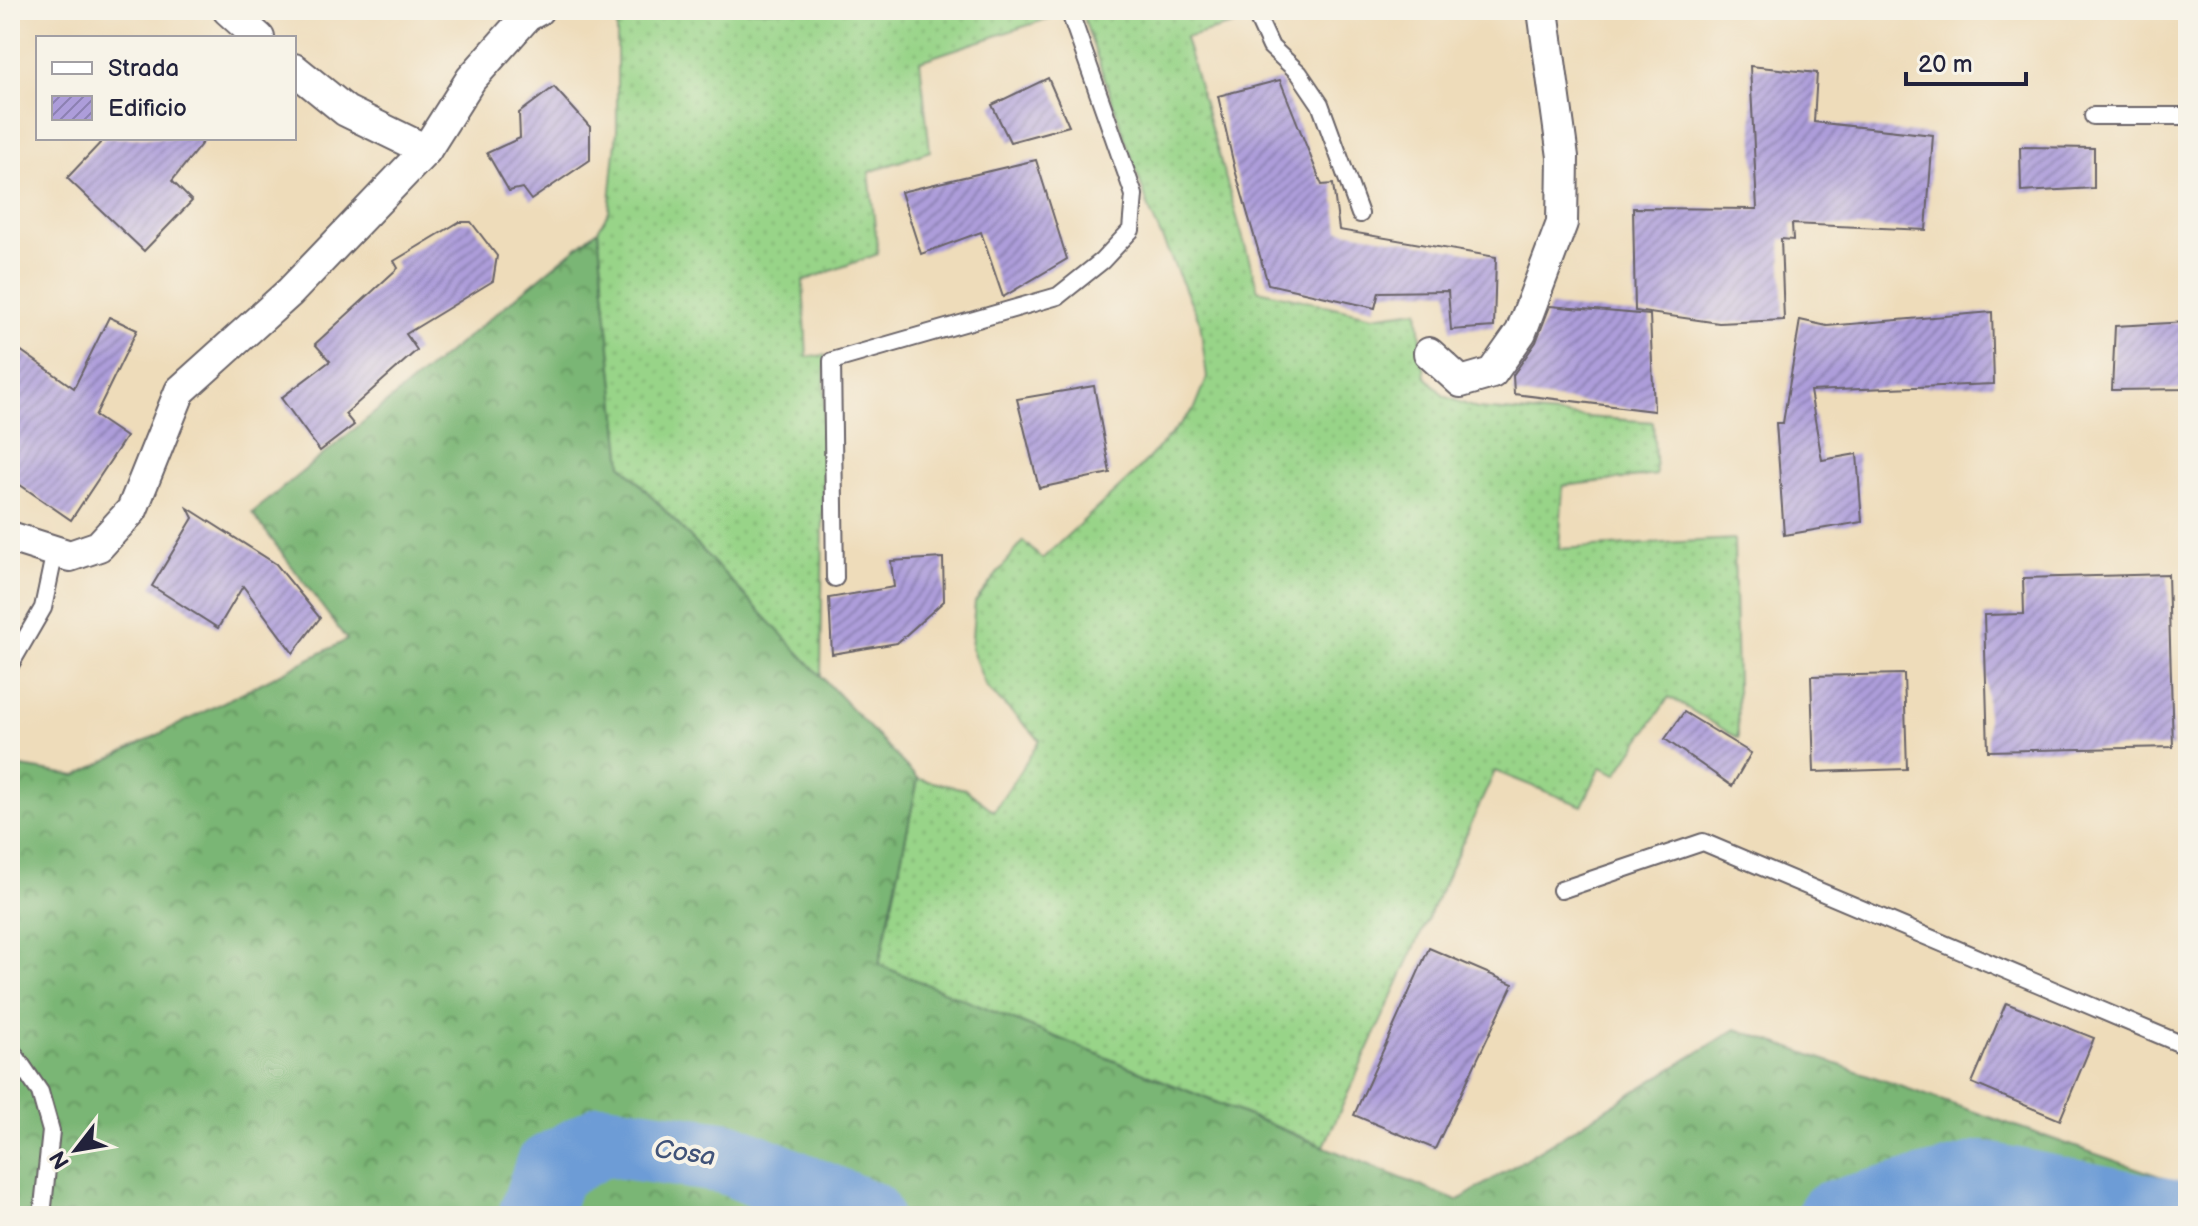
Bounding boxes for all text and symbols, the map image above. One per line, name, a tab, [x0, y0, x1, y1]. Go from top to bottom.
legend	[36, 36, 296, 140]
scale bar	[1906, 36, 2026, 86]
text: 20 m	[1918, 50, 1973, 79]
text: Strada	[108, 54, 179, 83]
text: Edificio	[108, 94, 187, 123]
north arrow	[36, 1110, 116, 1190]
water label: Cosa	[652, 1134, 717, 1173]
text: N	[44, 1145, 76, 1174]

